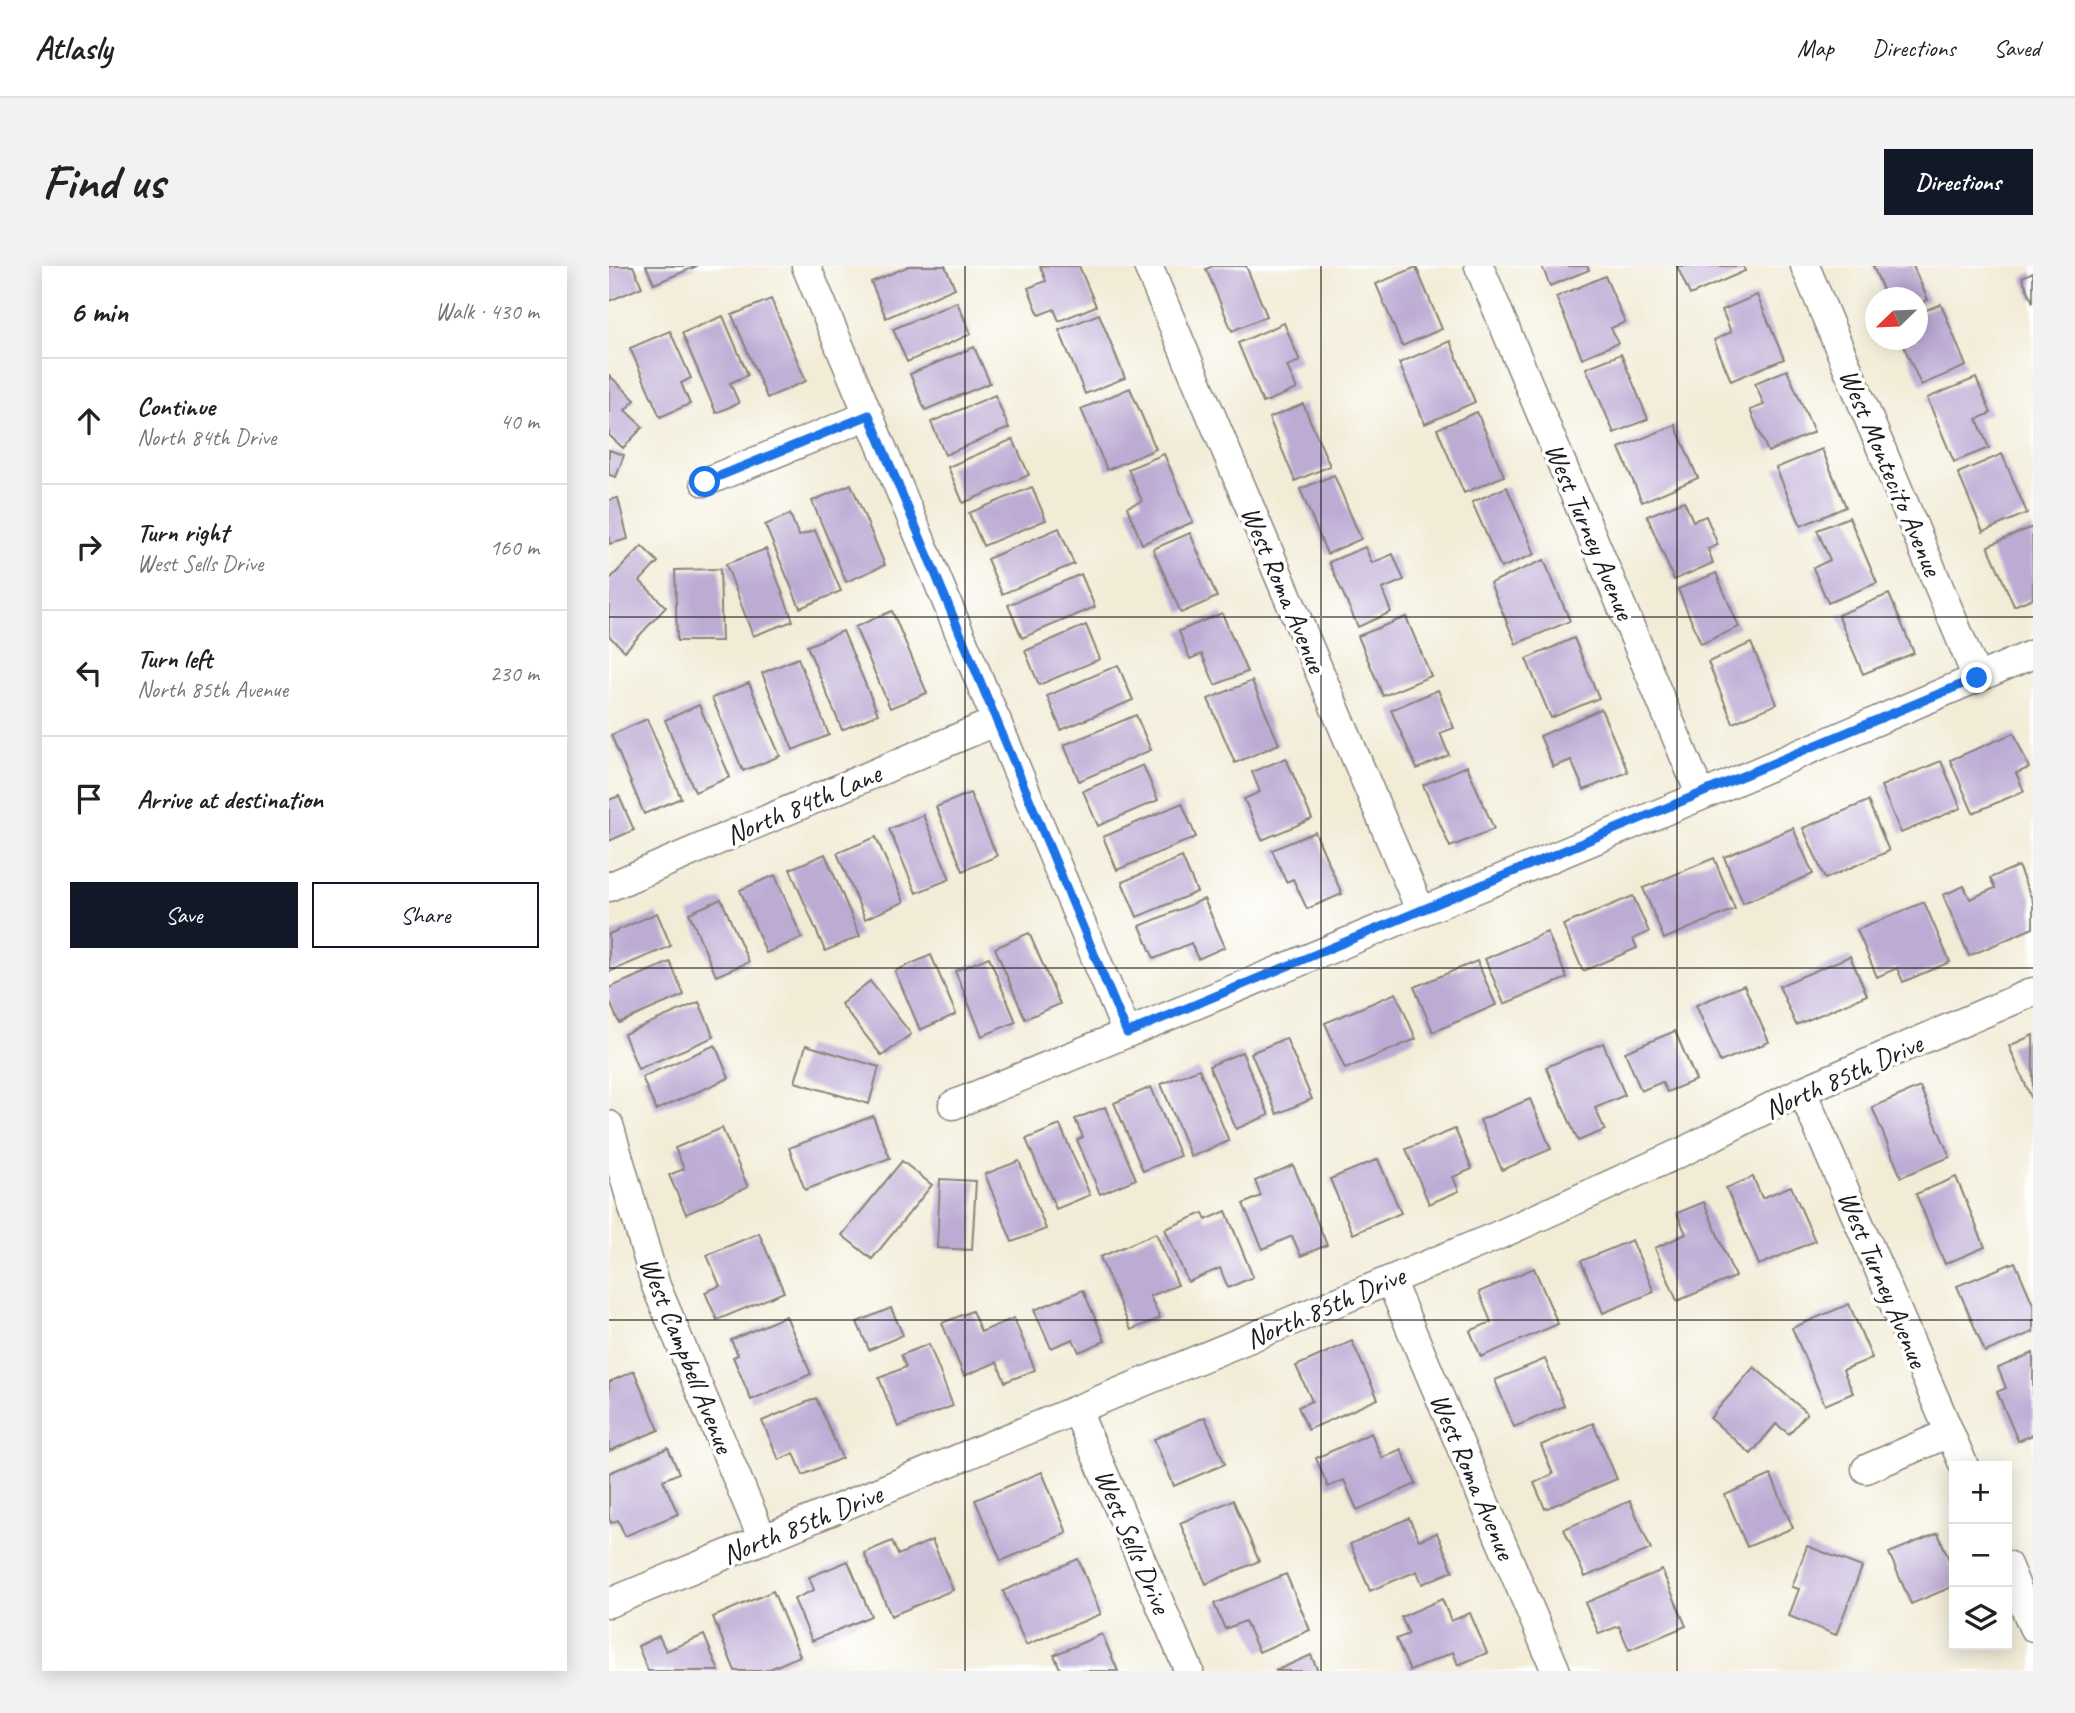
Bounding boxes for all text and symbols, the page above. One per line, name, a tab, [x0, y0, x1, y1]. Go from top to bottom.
text: Atlasly	[35, 27, 112, 69]
text: Map	[1797, 33, 1834, 63]
text: Directions	[1872, 33, 1955, 63]
text: Saved	[1993, 33, 2040, 63]
button: Directions	[1884, 149, 2033, 215]
text: Find us	[42, 151, 164, 213]
north arrow	[1865, 287, 1928, 350]
text: 6 min	[70, 293, 128, 331]
text: Walk · 430 m	[435, 297, 539, 326]
street label: West Montecito Avenue	[1832, 363, 1951, 583]
text: Continue	[137, 390, 215, 423]
icon: ahead	[70, 402, 108, 440]
text: 40 m	[500, 407, 539, 436]
text: North 84th Drive	[137, 423, 276, 452]
street label: West Turney Avenue	[1537, 437, 1644, 626]
route start	[689, 466, 720, 497]
street label: West Roma Avenue	[1233, 501, 1335, 679]
text: Turn right	[137, 516, 228, 549]
icon: right	[70, 528, 108, 566]
text: 160 m	[490, 533, 539, 562]
text: West Sells Drive	[137, 549, 263, 578]
text: Turn left	[137, 642, 212, 675]
icon: left	[70, 654, 108, 692]
text: 230 m	[490, 659, 539, 688]
route end	[1961, 662, 1992, 693]
text: North 85th Avenue	[137, 675, 288, 704]
street label: North 84th Lane	[720, 755, 888, 852]
icon: arrive	[70, 780, 108, 818]
text: Arrive at destination	[137, 783, 323, 816]
button: Save	[70, 882, 298, 948]
button: Share	[312, 882, 539, 948]
street label: North 85th Drive	[1758, 1025, 1929, 1126]
street label: West Turney Avenue	[1830, 1185, 1937, 1374]
street label: West Campbell Avenue	[632, 1252, 743, 1460]
street label: North 85th Drive	[1240, 1257, 1412, 1356]
street label: West Roma Avenue	[1422, 1388, 1524, 1566]
map controls	[1949, 1461, 2012, 1650]
button: +	[1949, 1461, 2012, 1524]
street label: West Sells Drive	[1087, 1463, 1180, 1620]
street label: North 85th Drive	[717, 1475, 889, 1572]
button: −	[1949, 1524, 2012, 1587]
button: layers	[1949, 1587, 2012, 1650]

